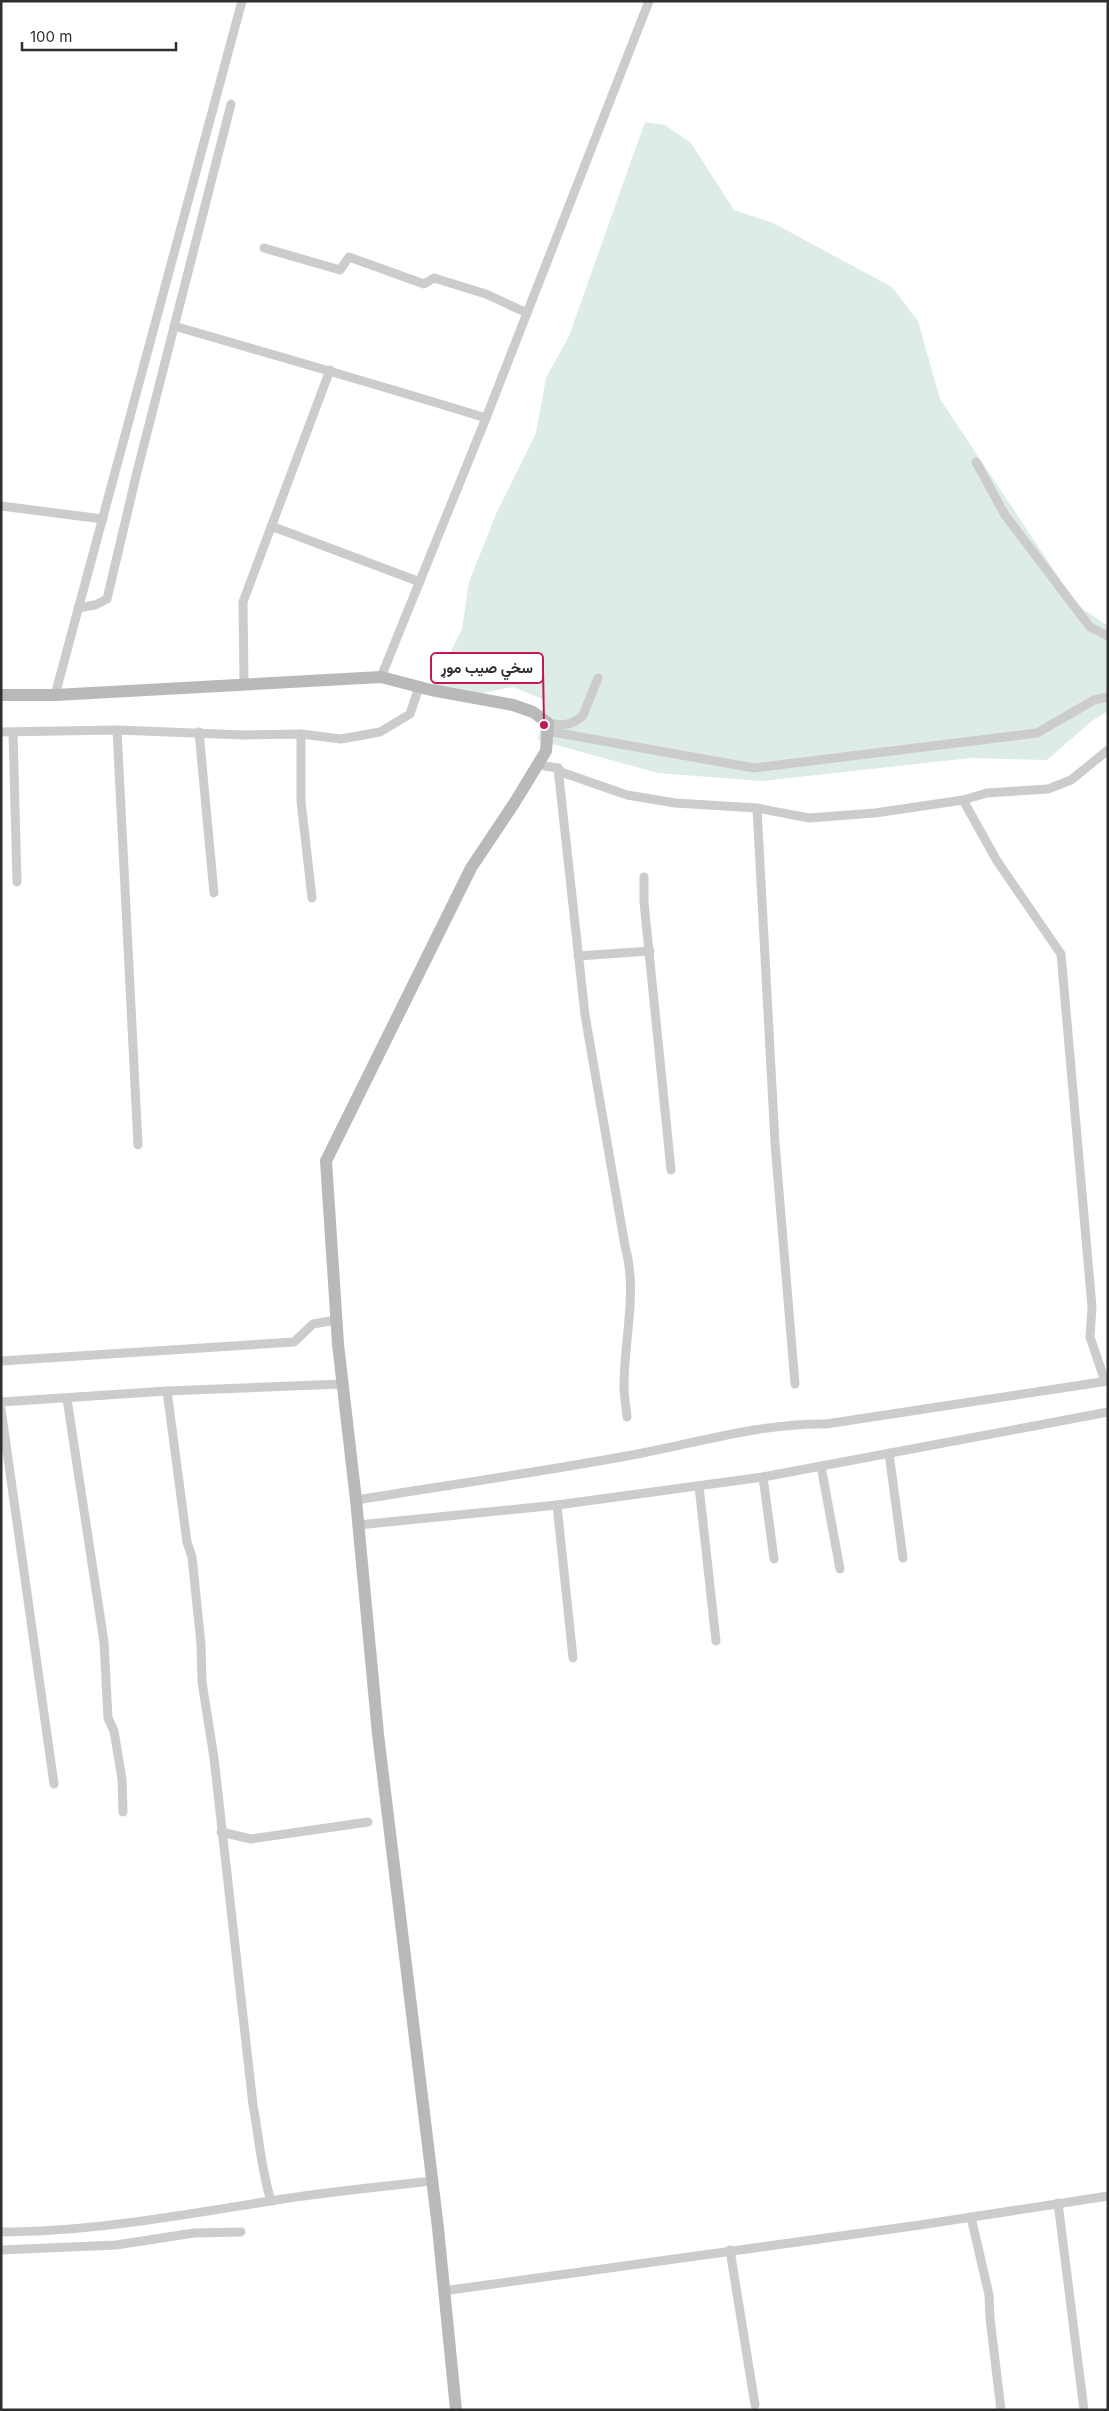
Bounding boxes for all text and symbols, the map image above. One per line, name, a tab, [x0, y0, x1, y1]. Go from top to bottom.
scale bar	[22, 20, 176, 52]
text: 100 m	[30, 27, 72, 46]
callout: سخي صیب موړ	[431, 653, 543, 683]
text: سخي صیب موړ	[440, 658, 533, 681]

